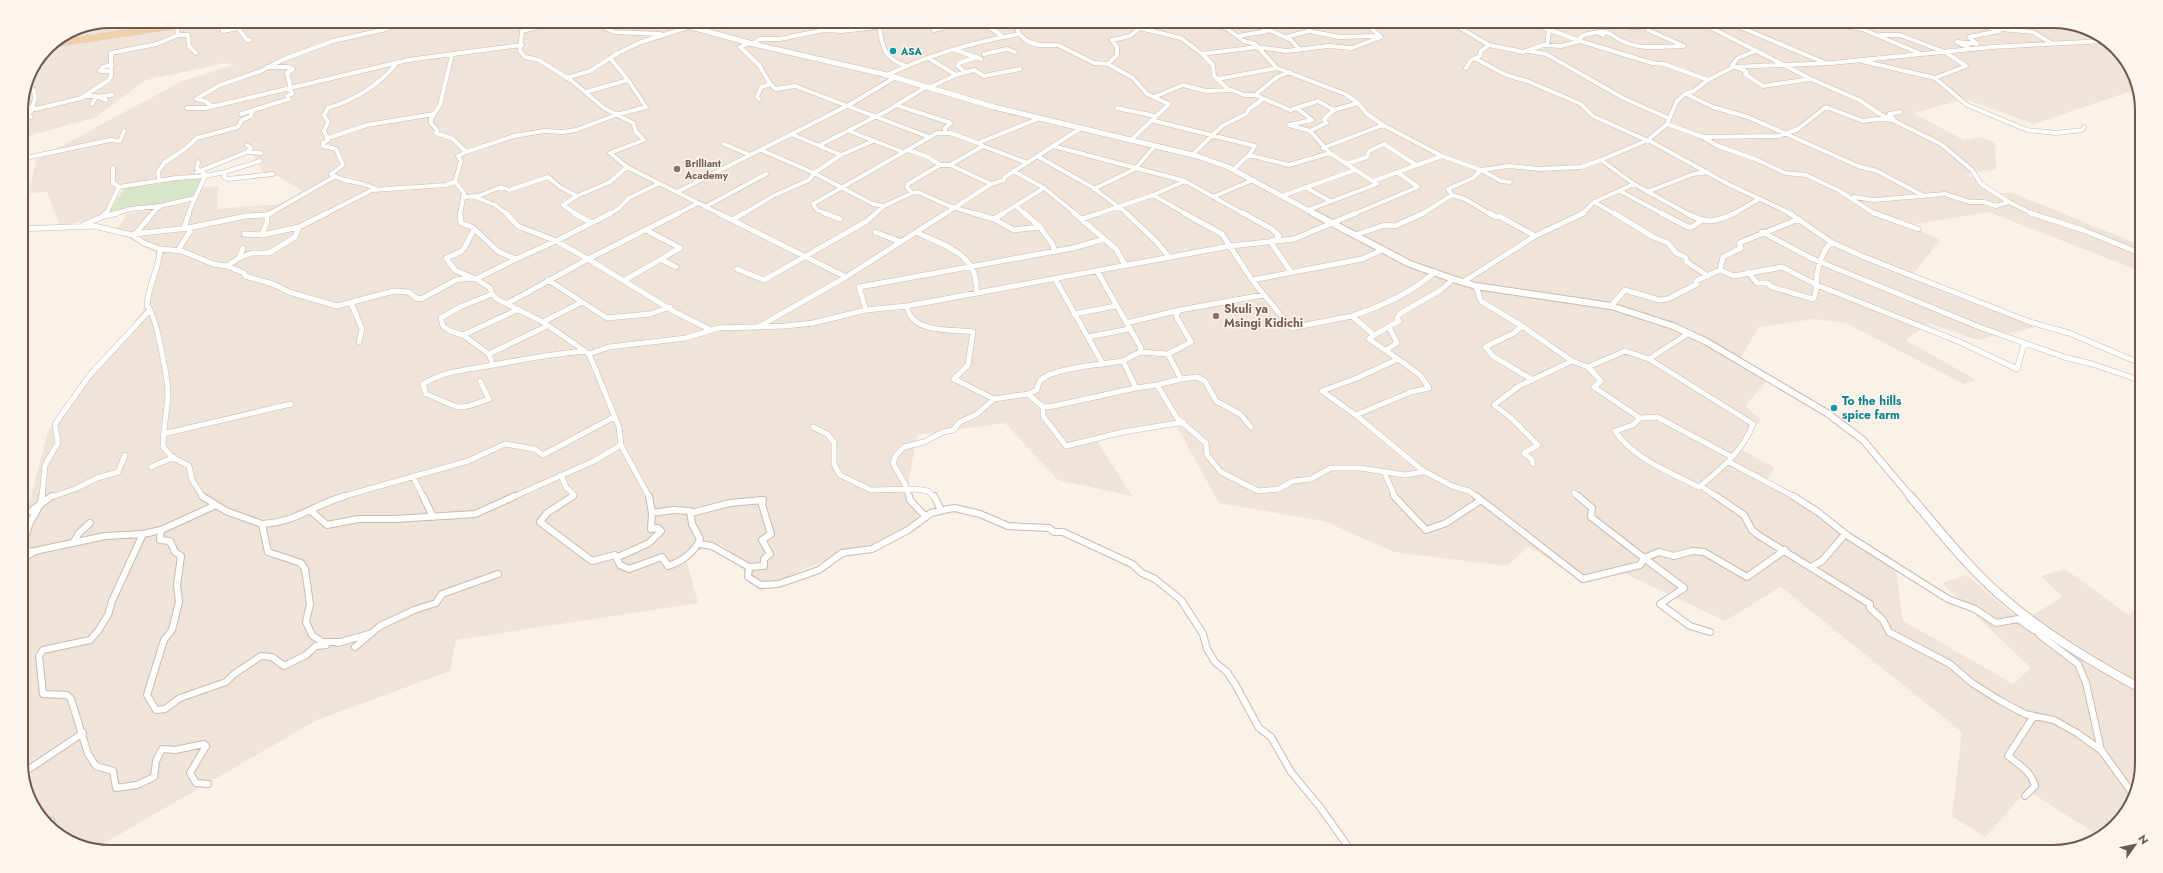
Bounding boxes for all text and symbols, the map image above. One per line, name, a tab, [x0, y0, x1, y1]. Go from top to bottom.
place label: ASA	[900, 44, 923, 59]
marker: ASA	[888, 46, 898, 56]
place label: Brilliant Academy	[684, 156, 729, 183]
marker: Brilliant Academy	[672, 164, 682, 174]
place label: Skuli ya Msingi Kidichi	[1224, 300, 1303, 332]
marker: Skuli ya Msingi Kidichi	[1211, 311, 1221, 321]
place label: To the hills spice farm	[1842, 392, 1902, 424]
marker: To the hills spice farm	[1829, 403, 1839, 413]
north arrow	[2115, 825, 2155, 865]
text: N	[2134, 832, 2152, 848]

